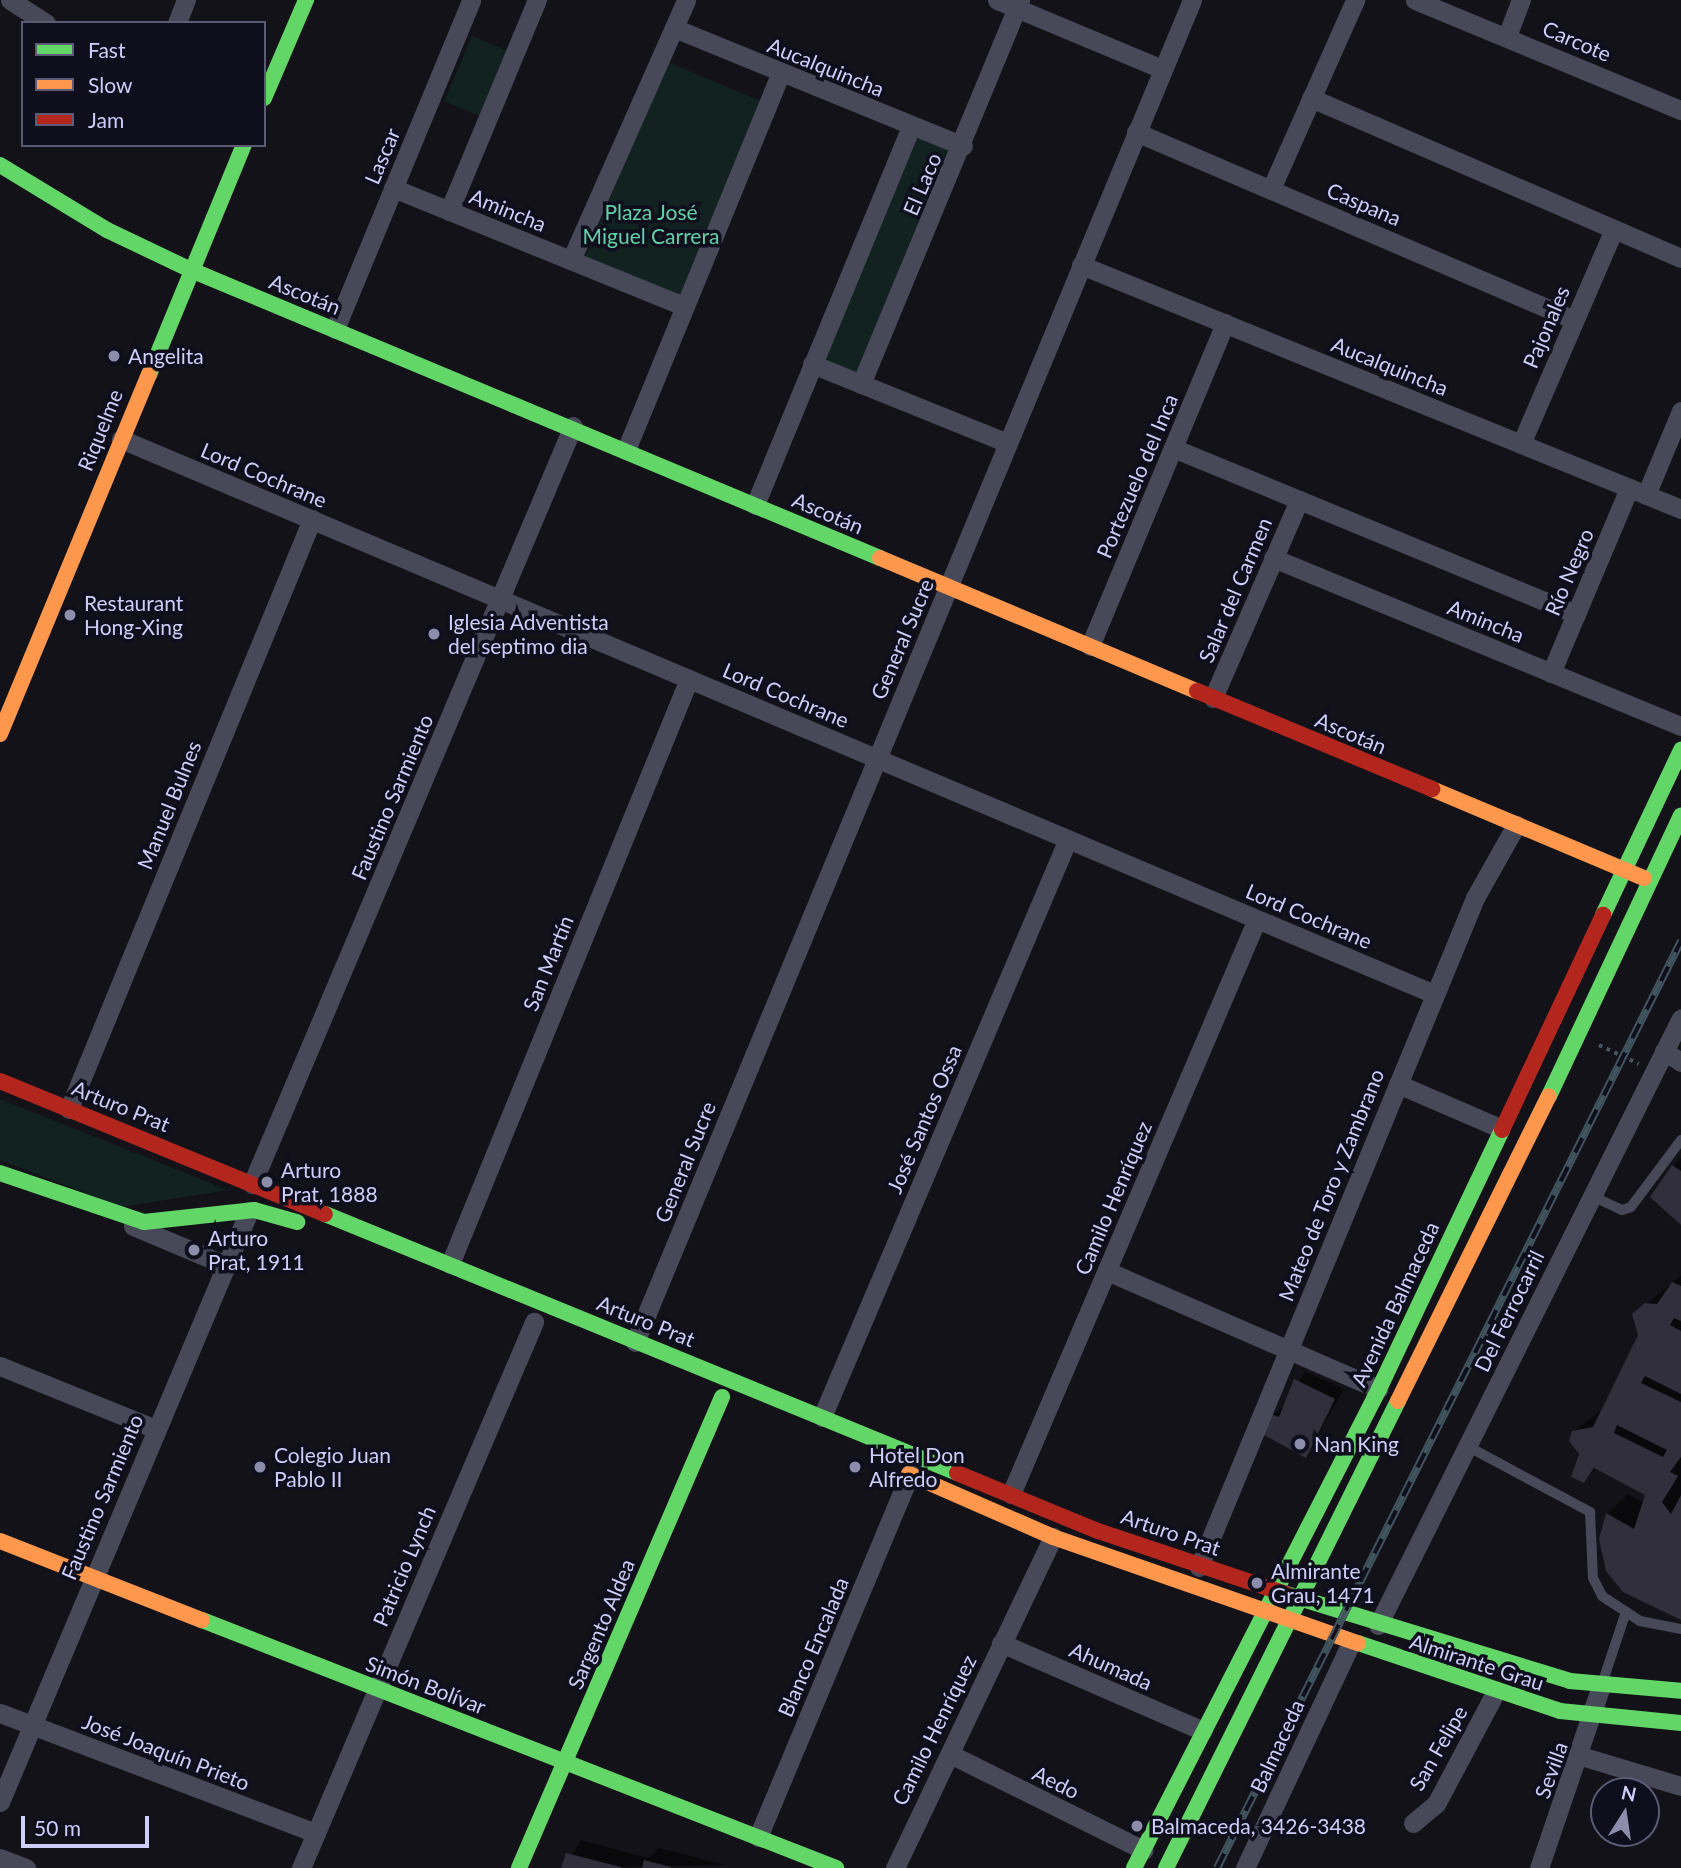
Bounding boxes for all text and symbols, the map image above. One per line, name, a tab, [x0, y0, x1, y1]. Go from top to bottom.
street label: Carcote	[1539, 15, 1615, 67]
legend	[21, 21, 266, 147]
street label: Aucalquincha	[764, 32, 888, 102]
text: Fast	[88, 37, 125, 62]
text: Slow	[88, 72, 132, 97]
text: Jam	[88, 107, 124, 132]
street label: Lascar	[359, 124, 405, 188]
street label: El Laco	[898, 149, 946, 219]
street label: Caspana	[1323, 177, 1405, 231]
street label: Amincha	[466, 183, 550, 237]
park label: Plaza José Miguel Carrera	[583, 199, 719, 249]
street label: Ascotán	[266, 268, 344, 320]
street label: Pajonales	[1517, 282, 1575, 372]
street label: Aucalquincha	[1328, 331, 1452, 401]
place label: Angelita	[128, 343, 204, 369]
marker: Angelita	[106, 348, 122, 364]
street label: Riquelme	[72, 385, 128, 475]
street label: Portezuelo del Inca	[1091, 390, 1183, 562]
street label: Lord Cochrane	[197, 437, 331, 513]
street label: Ascotán	[789, 487, 867, 539]
street label: Salar del Carmen	[1193, 514, 1277, 666]
street label: Río Negro	[1539, 525, 1599, 619]
street label: General Sucre	[865, 575, 939, 703]
place label: Restaurant Hong-Xing	[84, 590, 183, 640]
street label: Amincha	[1444, 594, 1528, 648]
marker: Restaurant Hong-Xing	[62, 607, 78, 623]
place label: Iglesia Adventista del septimo dia	[448, 609, 609, 659]
marker: Iglesia Adventista del septimo dia	[426, 626, 442, 642]
street label: Lord Cochrane	[719, 657, 853, 733]
street label: Ascotán	[1312, 707, 1390, 759]
street label: Faustino Sarmiento	[346, 711, 438, 883]
street label: Manuel Bulnes	[132, 737, 206, 873]
street label: Lord Cochrane	[1242, 878, 1376, 954]
street label: San Martín	[517, 912, 579, 1014]
street label: José Santos Ossa	[881, 1041, 967, 1197]
street label: Mateo de Toro y Zambrano	[1273, 1065, 1389, 1305]
street label: Arturo Prat	[68, 1075, 174, 1137]
street label: General Sucre	[649, 1098, 721, 1226]
street label: Camilo Henríquez	[1069, 1117, 1157, 1279]
place label: Arturo Prat, 1888	[281, 1157, 378, 1207]
marker: Arturo Prat, 1888	[259, 1174, 275, 1190]
street label: Avenida Balmaceda	[1346, 1218, 1444, 1390]
place label: Arturo Prat, 1911	[208, 1225, 305, 1275]
marker: Arturo Prat, 1911	[186, 1242, 202, 1258]
street label: Del Ferrocarril	[1469, 1246, 1549, 1376]
street label: Arturo Prat	[593, 1290, 699, 1352]
street label: Faustino Sarmiento	[56, 1411, 148, 1583]
place label: Nan King	[1314, 1431, 1399, 1457]
marker: Nan King	[1292, 1436, 1308, 1452]
place label: Colegio Juan Pablo II	[274, 1442, 391, 1492]
place label: Hotel Don Alfredo	[869, 1442, 965, 1492]
marker: Colegio Juan Pablo II	[252, 1459, 268, 1475]
marker: Hotel Don Alfredo	[847, 1459, 863, 1475]
street label: Patricio Lynch	[367, 1502, 441, 1630]
street label: Arturo Prat	[1118, 1503, 1224, 1561]
street label: Sargento Aldea	[562, 1555, 640, 1693]
place label: Almirante Grau, 1471	[1271, 1558, 1375, 1608]
street label: Blanco Encalada	[772, 1573, 854, 1721]
marker: Almirante Grau, 1471	[1249, 1575, 1265, 1591]
street label: Almirante Grau	[1407, 1628, 1547, 1696]
street label: Ahumada	[1066, 1637, 1156, 1695]
street label: Simón Bolívar	[362, 1651, 490, 1719]
street label: Camilo Henríquez	[887, 1651, 981, 1809]
street label: Balmaceda	[1245, 1696, 1309, 1796]
street label: San Felipe	[1404, 1701, 1472, 1795]
street label: José Joaquín Prieto	[78, 1708, 254, 1796]
street label: Sevilla	[1529, 1738, 1573, 1802]
street label: Aedo	[1029, 1760, 1083, 1804]
north arrow	[1590, 1777, 1660, 1847]
text: N	[1619, 1780, 1639, 1806]
scale bar	[24, 1801, 152, 1845]
place label: Balmaceda, 3426-3438	[1151, 1813, 1366, 1839]
text: 50 m	[34, 1815, 81, 1840]
marker: Balmaceda, 3426-3438	[1129, 1818, 1145, 1834]

